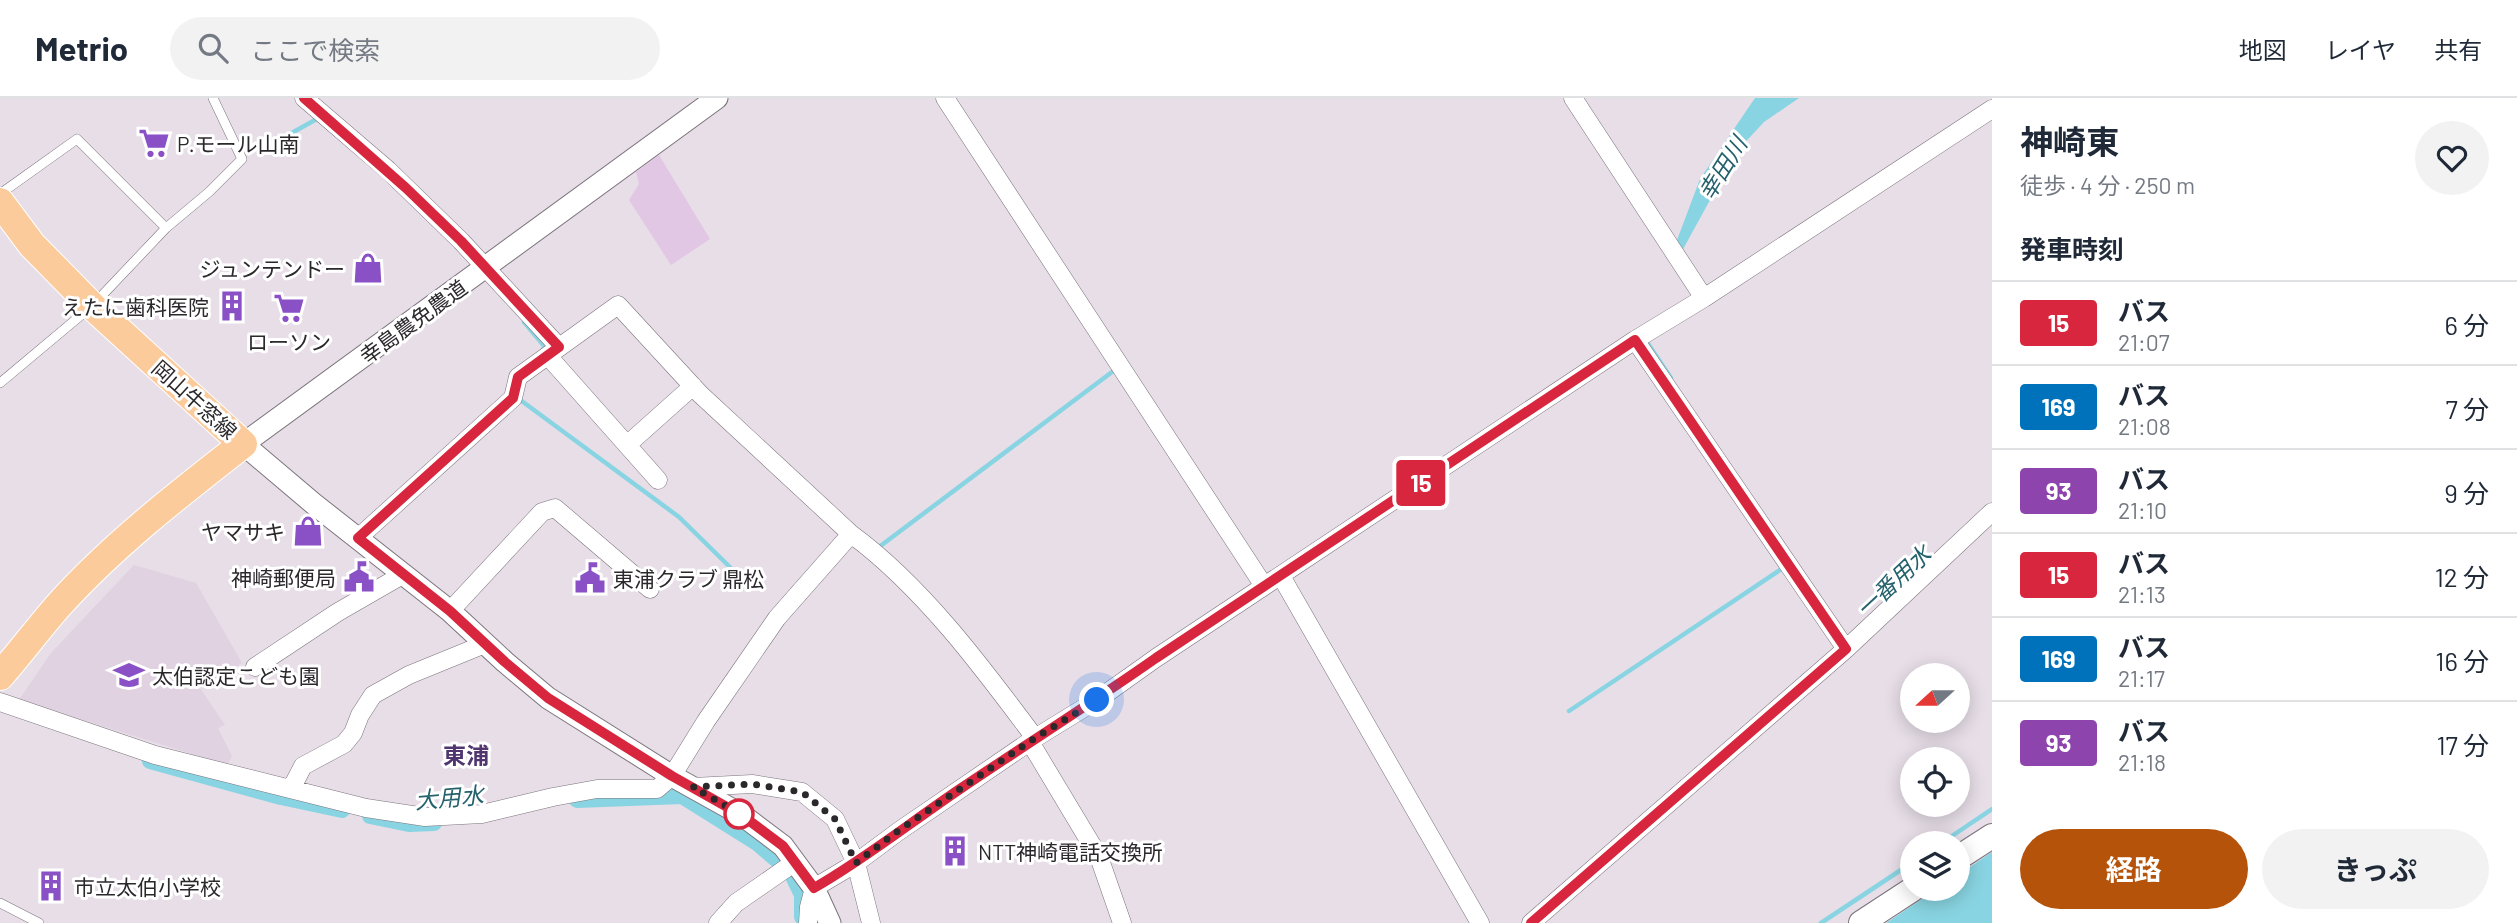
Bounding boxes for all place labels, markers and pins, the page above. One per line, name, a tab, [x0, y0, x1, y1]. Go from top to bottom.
supermarket icon: P.モール山南	[137, 126, 171, 160]
place label: P.モール山南	[177, 131, 300, 156]
shop icon: ジュンテンドー	[351, 251, 385, 285]
place label: ジュンテンドー	[199, 256, 345, 281]
building icon: えたに歯科医院	[215, 289, 249, 323]
supermarket icon: ローソン	[272, 291, 306, 325]
place label: えたに歯科医院	[62, 294, 209, 319]
place label: ローソン	[247, 329, 331, 354]
shop icon: ヤマサキ	[291, 514, 325, 548]
place label: ヤマサキ	[201, 519, 285, 544]
public building icon: 神崎郵便局	[342, 560, 376, 594]
public building icon: 東浦クラブ 鼎松	[573, 561, 607, 595]
place label: 神崎郵便局	[231, 565, 336, 590]
place label: 東浦クラブ 鼎松	[613, 566, 764, 591]
school or university icon: 太伯認定こども園	[112, 658, 146, 692]
place label: 太伯認定こども園	[152, 663, 320, 688]
unlabelled marker	[724, 799, 754, 829]
building icon: NTT神崎電話交換所	[938, 834, 972, 868]
place label: NTT神崎電話交換所	[978, 839, 1163, 864]
building icon: 市立太伯小学校	[34, 869, 68, 903]
place label: 市立太伯小学校	[74, 874, 221, 899]

